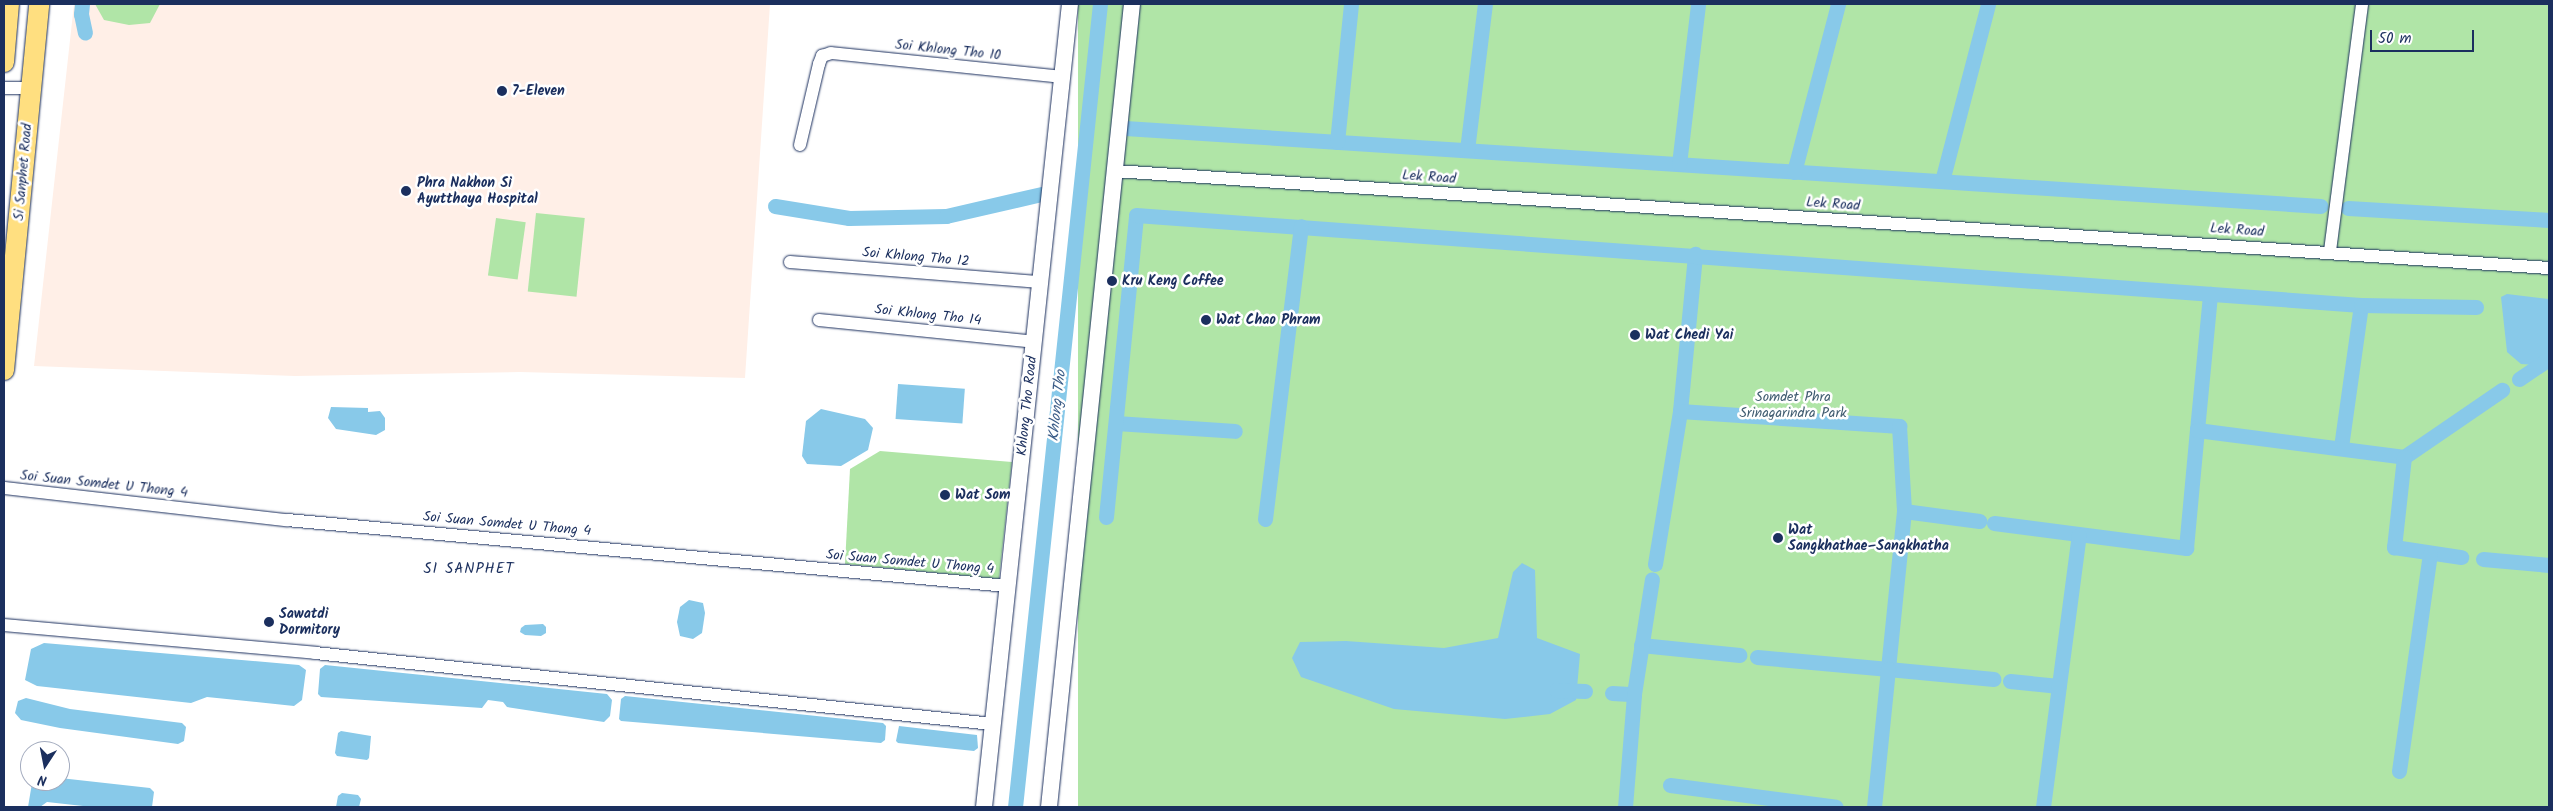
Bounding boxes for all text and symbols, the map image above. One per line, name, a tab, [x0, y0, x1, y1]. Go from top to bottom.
scale bar	[2373, 20, 2477, 52]
text: 50 m	[2378, 27, 2412, 51]
street label: Soi Khlong Tho 10	[894, 36, 1002, 64]
place label: 7-Eleven	[512, 83, 565, 99]
marker: 7-Eleven	[496, 85, 508, 97]
street label: Si Sanphet Road	[10, 123, 36, 221]
street label: Lek Road	[1401, 167, 1457, 187]
place label: Phra Nakhon Si Ayutthaya Hospital	[417, 175, 538, 208]
marker: Phra Nakhon Si Ayutthaya Hospital	[399, 184, 413, 198]
street label: Lek Road	[1805, 194, 1861, 214]
street label: Lek Road	[2209, 220, 2265, 240]
street label: Soi Khlong Tho 12	[862, 244, 970, 270]
place label: Kru Keng Coffee	[1122, 273, 1224, 289]
marker: Kru Keng Coffee	[1106, 275, 1118, 287]
street label: Soi Khlong Tho 14	[874, 301, 982, 329]
place label: Wat Chao Phram	[1216, 312, 1321, 328]
marker: Wat Chao Phram	[1200, 314, 1212, 326]
place label: Wat Chedi Yai	[1645, 327, 1733, 343]
marker: Wat Chedi Yai	[1629, 329, 1641, 341]
street label: Khlong Tho Road	[1013, 355, 1041, 457]
water label: Khlong Tho	[1045, 370, 1071, 442]
park label: Somdet Phra Srinagarindra Park	[1739, 389, 1847, 422]
street label: Soi Suan Somdet U Thong 4	[19, 467, 189, 501]
place label: Wat Som	[955, 487, 1010, 503]
marker: Wat Som	[939, 489, 951, 501]
street label: Soi Suan Somdet U Thong 4	[422, 508, 592, 540]
place label: Wat Sangkhathae–Sangkhatha	[1788, 522, 1949, 554]
marker: Wat Sangkhathae–Sangkhatha	[1772, 532, 1784, 544]
street label: Soi Suan Somdet U Thong 4	[825, 546, 995, 578]
district label: SI SANPHET	[422, 561, 516, 579]
place label: Sawatdi Dormitory	[279, 606, 340, 638]
marker: Sawatdi Dormitory	[263, 616, 275, 628]
north arrow	[20, 741, 70, 791]
text: N	[36, 768, 49, 791]

